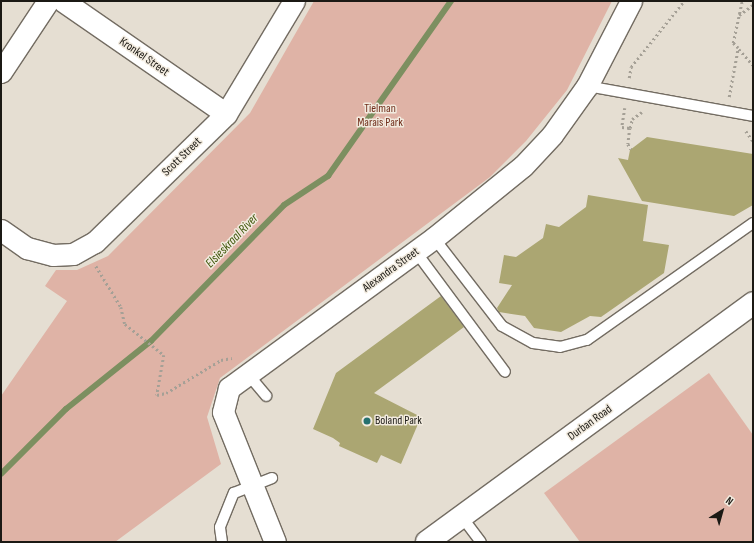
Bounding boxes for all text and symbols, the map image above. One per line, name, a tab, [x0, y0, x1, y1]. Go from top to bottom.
street label: Kronkel Street	[116, 35, 172, 79]
park label: Tielman Marais Park	[357, 102, 403, 130]
street label: Scott Street	[159, 135, 205, 179]
water label: Elsieskraal River	[202, 211, 262, 271]
street label: Alexandra Street	[360, 245, 422, 295]
street label: Durban Road	[565, 402, 615, 444]
place label: Boland Park	[375, 414, 422, 428]
marker: Boland Park	[362, 416, 372, 426]
north arrow	[702, 491, 742, 531]
text: N	[723, 494, 736, 508]

